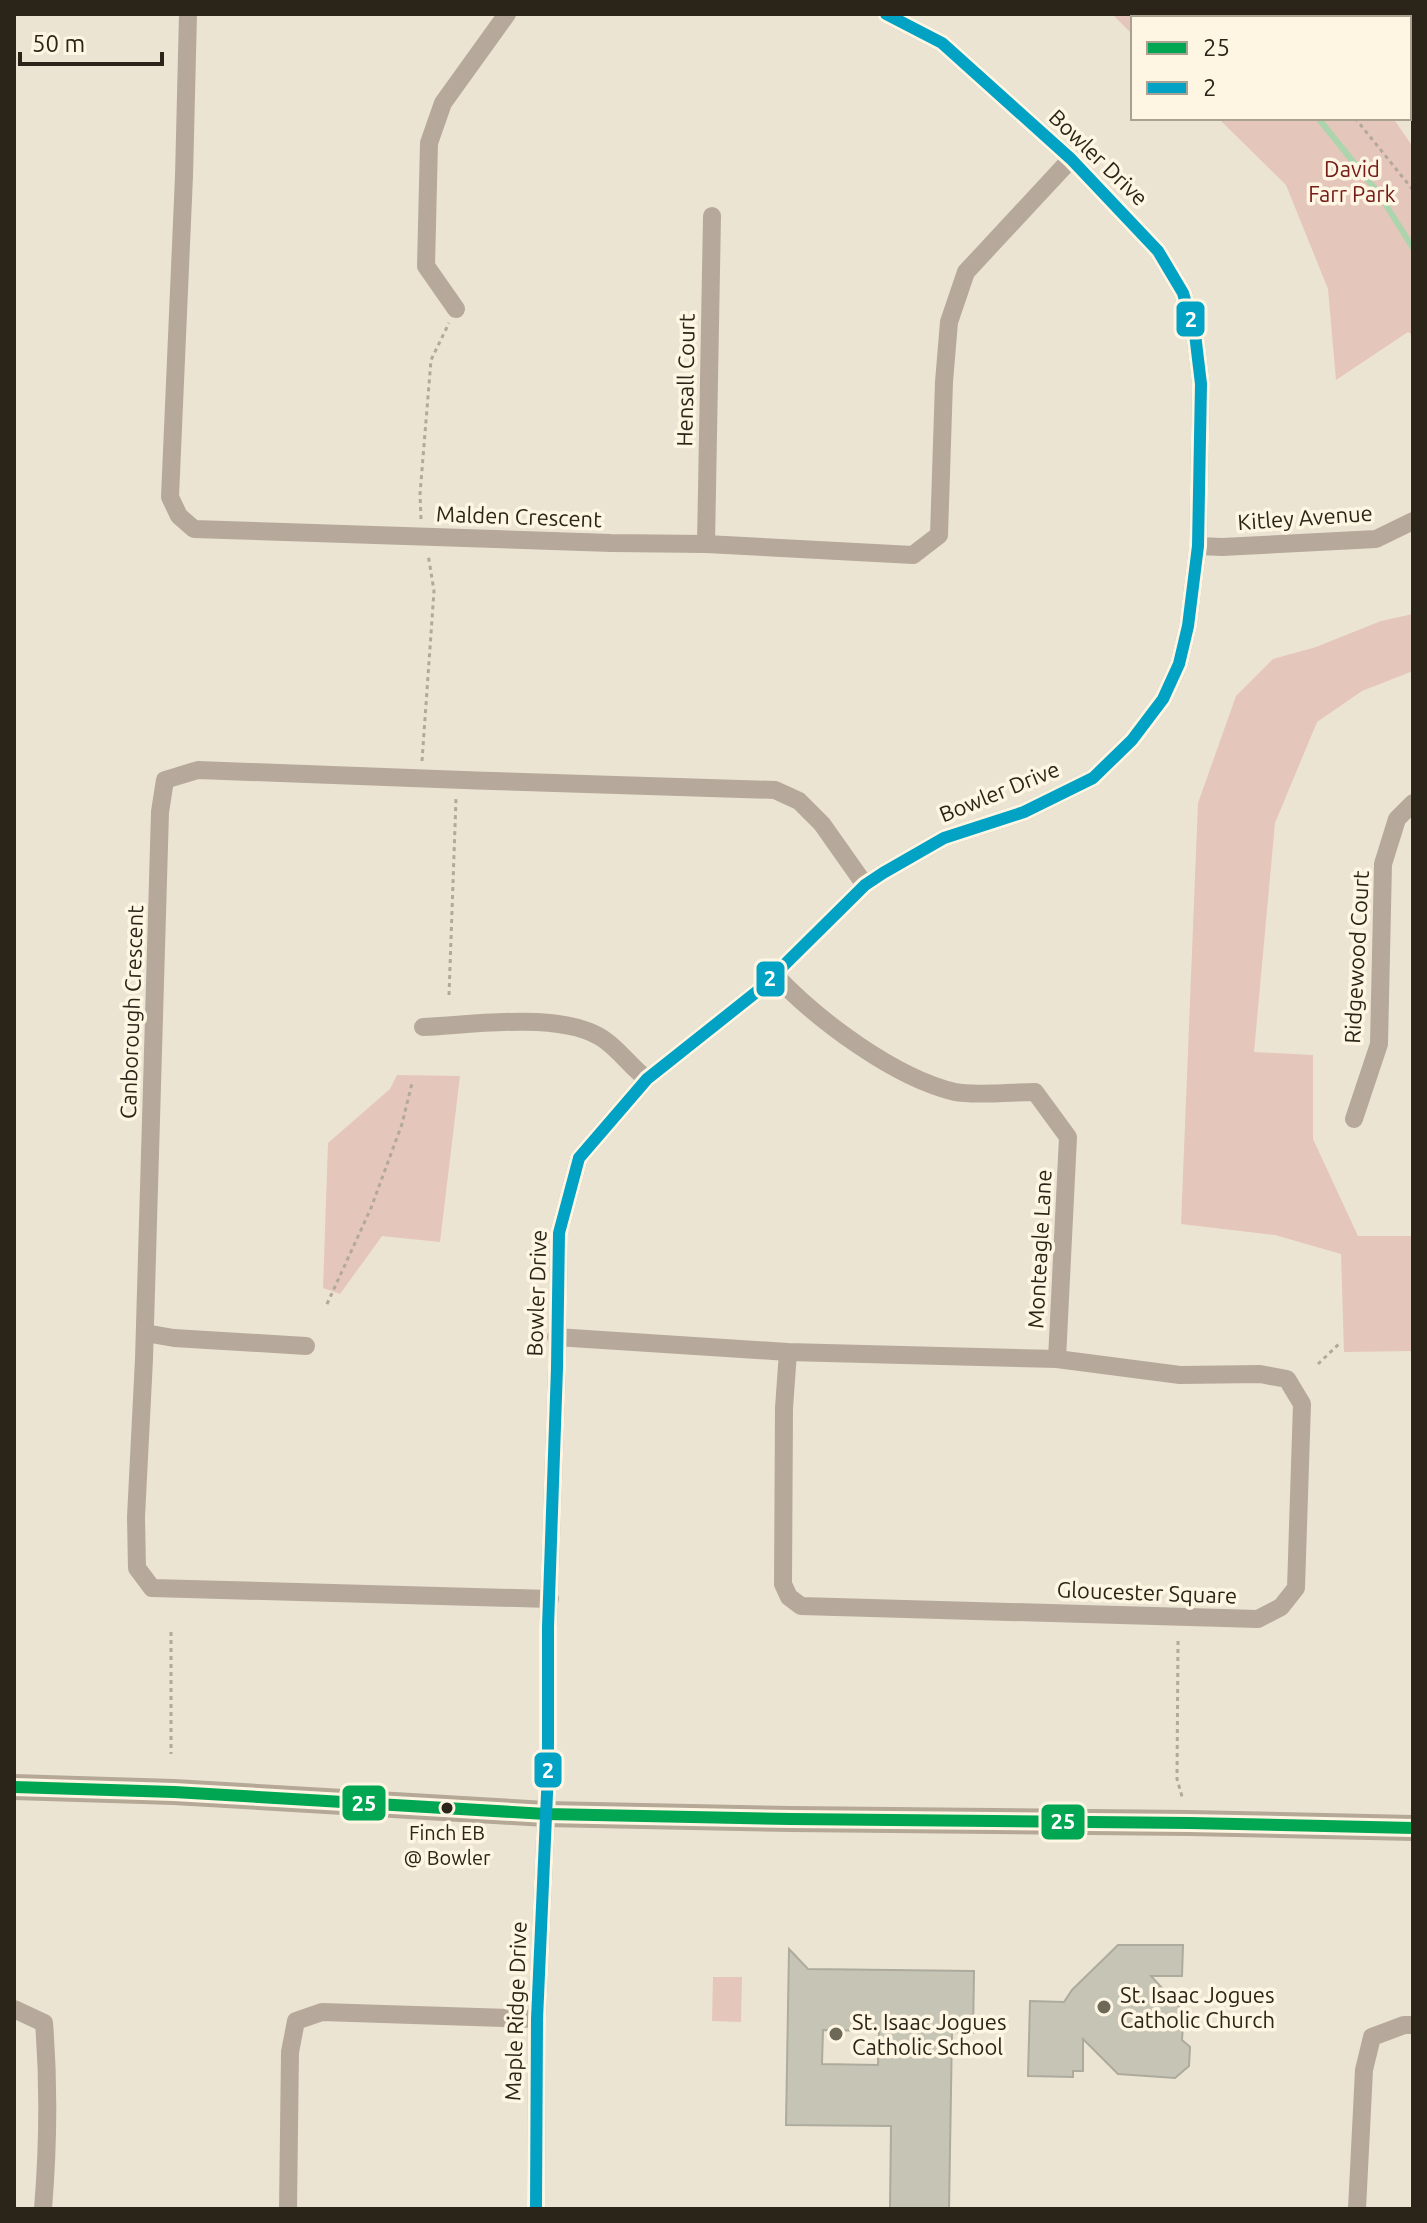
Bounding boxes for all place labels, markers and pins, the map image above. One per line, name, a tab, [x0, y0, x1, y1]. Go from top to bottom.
marker: Finch EB @ Bowler	[439, 1800, 455, 1816]
place label: Finch EB @ Bowler	[403, 1821, 491, 1869]
place label: St. Isaac Jogues Catholic Church	[1120, 1982, 1275, 2032]
marker: St. Isaac Jogues Catholic Church	[1095, 1998, 1113, 2016]
place label: St. Isaac Jogues Catholic School	[852, 2009, 1007, 2059]
marker: St. Isaac Jogues Catholic School	[827, 2025, 845, 2043]

